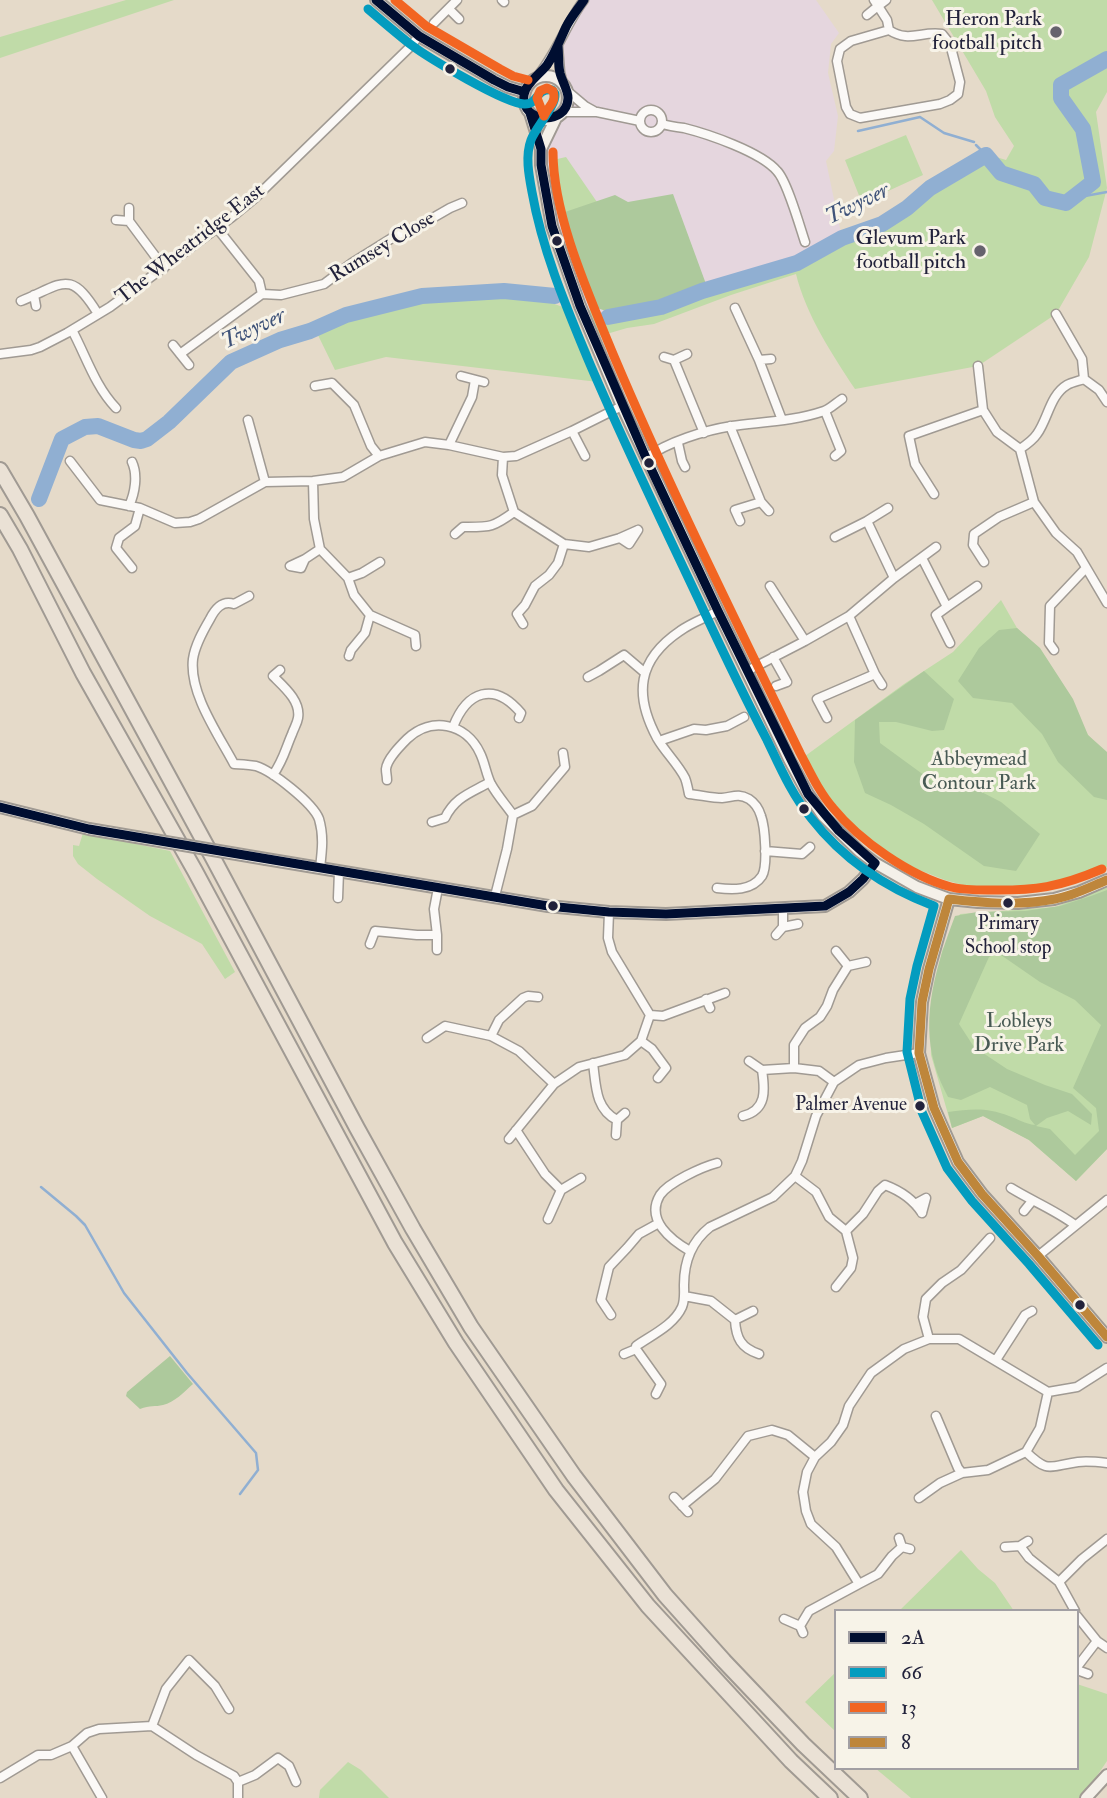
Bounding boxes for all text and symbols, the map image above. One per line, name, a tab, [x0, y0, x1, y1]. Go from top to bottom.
place label: Heron Park football pitch	[932, 7, 1042, 57]
marker: Heron Park football pitch	[1048, 24, 1064, 40]
unlabelled marker	[443, 62, 457, 76]
water label: Twyver	[822, 178, 894, 232]
street label: The Wheatridge East	[112, 179, 270, 311]
street label: Rumsey Close	[326, 207, 440, 289]
place label: Glevum Park football pitch	[855, 226, 966, 276]
unlabelled marker	[550, 234, 564, 248]
marker: Glevum Park football pitch	[972, 243, 988, 259]
water label: Twyver	[218, 303, 290, 357]
unlabelled marker	[642, 456, 656, 470]
park label: Abbeymead Contour Park	[922, 747, 1036, 797]
unlabelled marker	[797, 802, 811, 816]
marker: Primary School stop	[1001, 896, 1015, 910]
unlabelled marker	[546, 899, 560, 913]
place label: Primary School stop	[965, 914, 1051, 958]
park label: Lobleys Drive Park	[974, 1009, 1064, 1059]
place label: Palmer Avenue	[795, 1095, 907, 1117]
marker: Palmer Avenue	[913, 1099, 927, 1113]
unlabelled marker	[1073, 1298, 1087, 1312]
legend	[834, 1609, 1079, 1770]
text: 2A	[901, 1624, 925, 1651]
text: 66	[901, 1659, 922, 1686]
text: 13	[901, 1694, 917, 1721]
text: 8	[901, 1729, 911, 1756]

